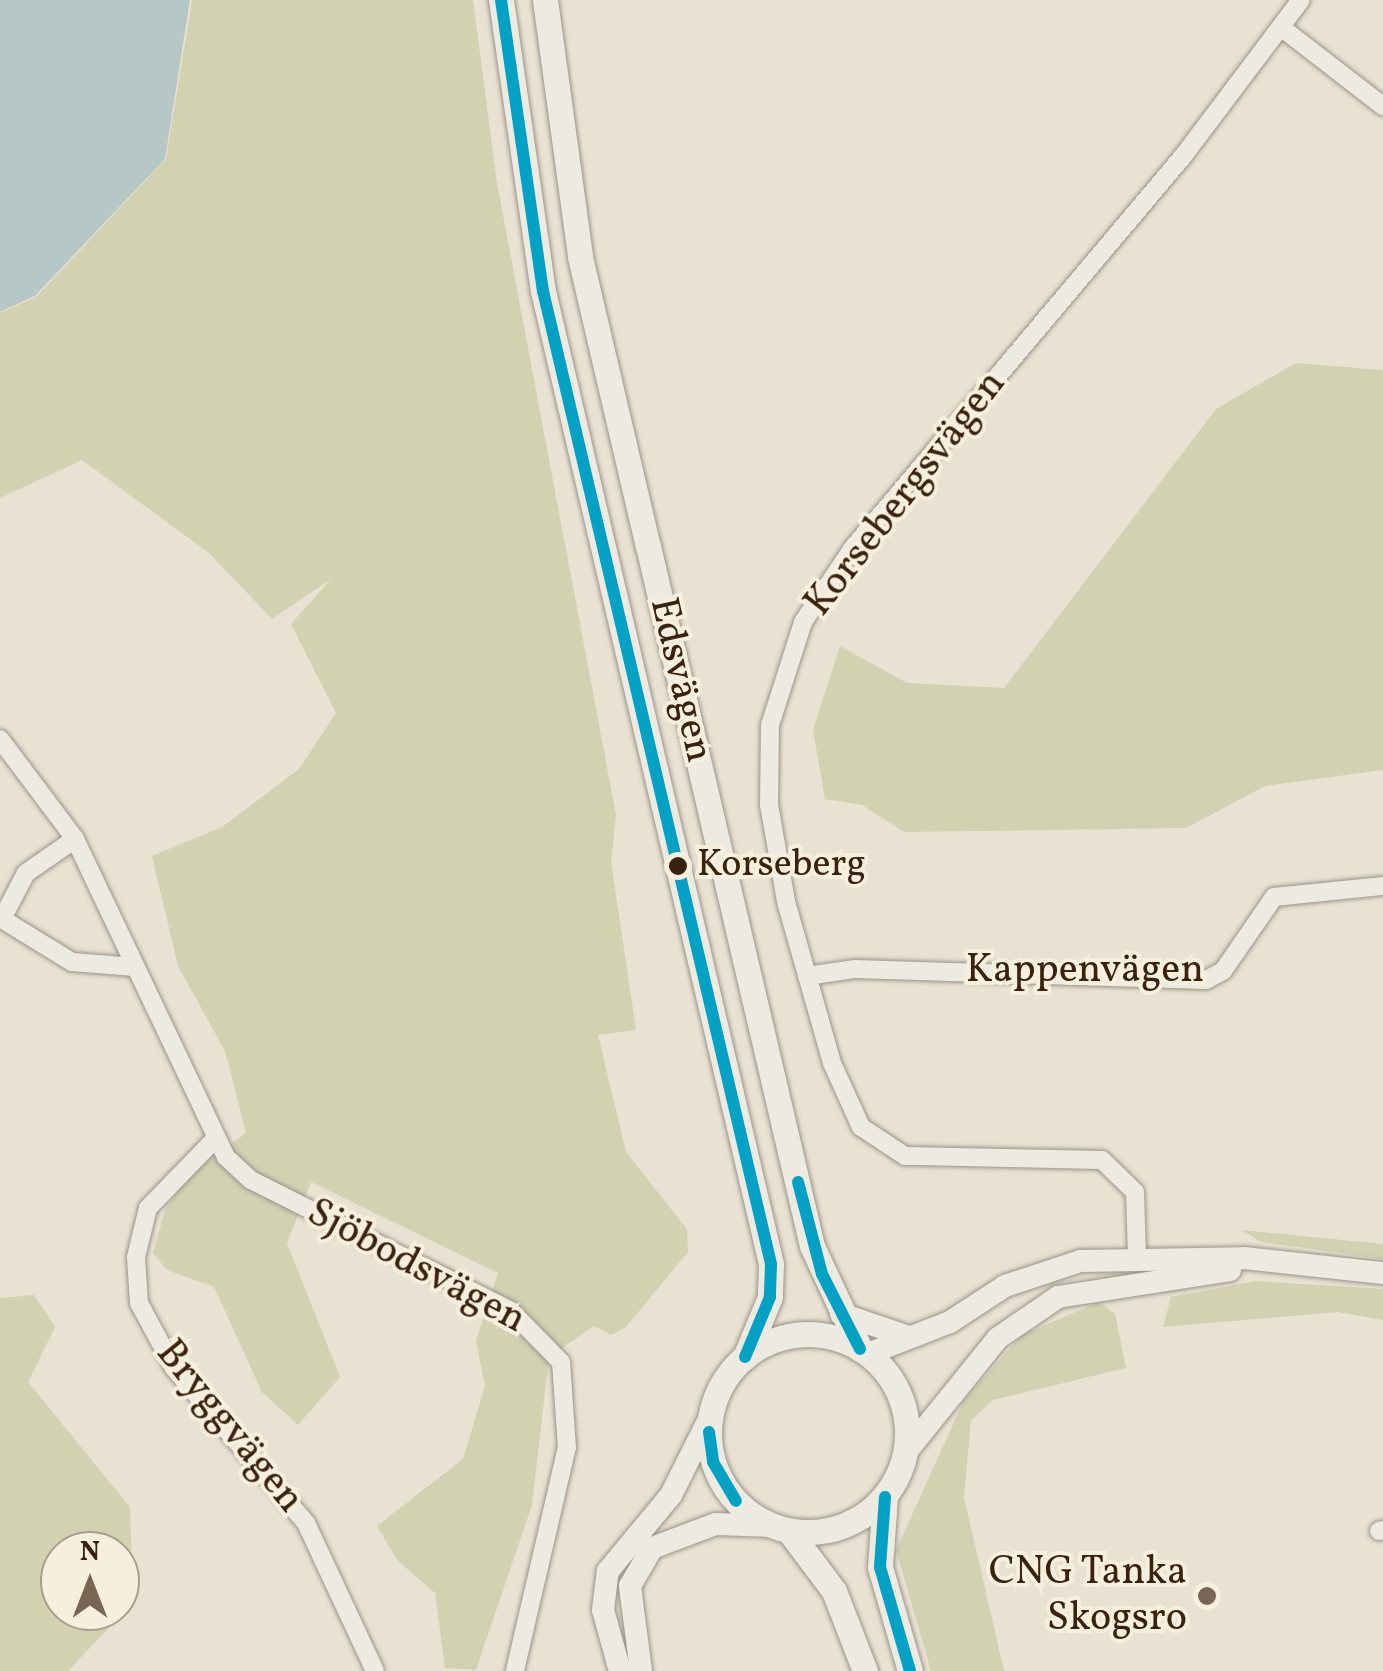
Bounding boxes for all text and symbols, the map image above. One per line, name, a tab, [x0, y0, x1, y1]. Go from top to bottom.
street label: Korsebergsvägen	[795, 362, 1017, 626]
street label: Edsvägen	[638, 593, 722, 767]
place label: Korseberg	[697, 843, 866, 889]
marker: Korseberg	[668, 856, 688, 876]
street label: Kappenvägen	[966, 947, 1204, 995]
street label: Sjöbodsvägen	[298, 1189, 534, 1345]
street label: Bryggvägen	[145, 1331, 313, 1523]
north arrow	[40, 1531, 140, 1631]
text: N	[80, 1533, 100, 1572]
place label: CNG Tanka Skogsro	[987, 1549, 1187, 1643]
marker: CNG Tanka Skogsro	[1196, 1585, 1218, 1607]

